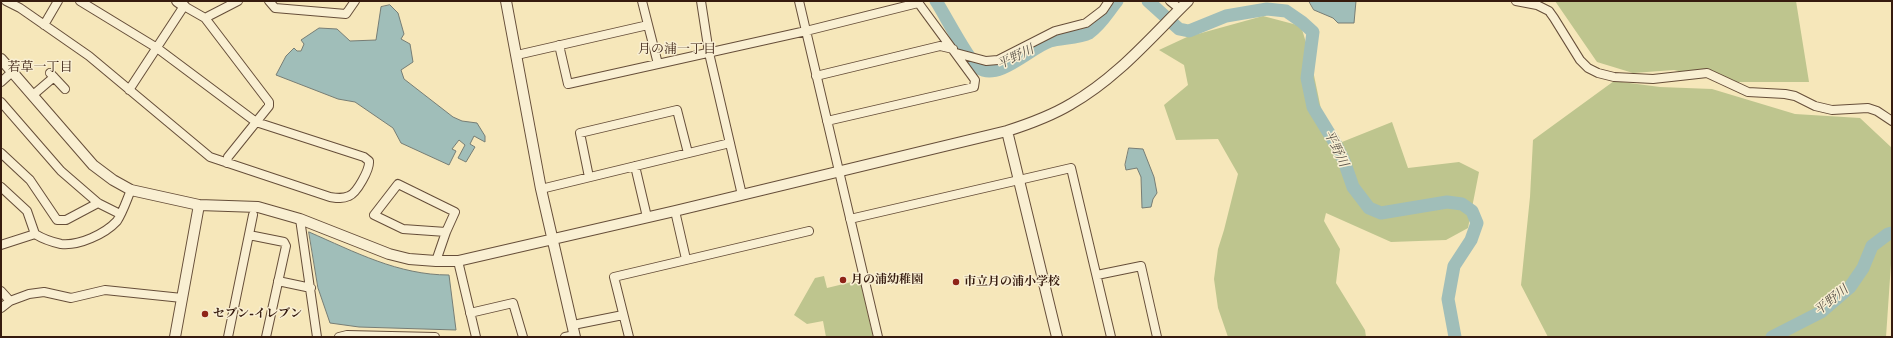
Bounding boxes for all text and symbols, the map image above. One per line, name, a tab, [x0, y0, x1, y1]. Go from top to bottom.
district label: 月の浦一丁目	[638, 42, 716, 58]
water label: 平野川	[995, 42, 1037, 74]
district label: 若草一丁目	[8, 60, 72, 76]
water label: 平野川	[1319, 128, 1351, 170]
place label: 月の浦幼稚園	[851, 273, 923, 287]
marker: 月の浦幼稚園	[838, 275, 848, 285]
place label: 市立月の浦小学校	[964, 275, 1060, 289]
marker: 市立月の浦小学校	[951, 277, 961, 287]
water label: 平野川	[1812, 283, 1852, 319]
place label: セブン-イレブン	[213, 307, 302, 321]
marker: セブン-イレブン	[200, 309, 210, 319]

